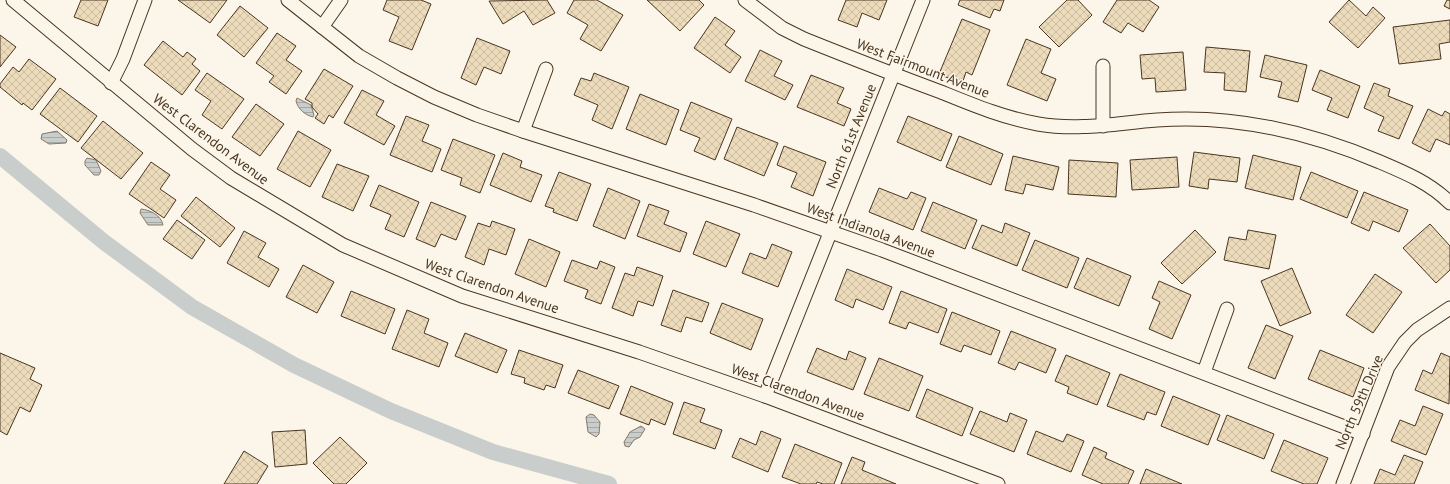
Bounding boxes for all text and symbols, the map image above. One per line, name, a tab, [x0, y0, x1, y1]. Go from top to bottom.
street label: West Fairmount Avenue	[854, 34, 992, 102]
street label: North 61st Avenue	[822, 81, 880, 191]
street label: West Clarendon Avenue	[149, 89, 273, 189]
street label: West Indianola Avenue	[804, 198, 938, 262]
street label: West Clarendon Avenue	[423, 255, 561, 317]
street label: North 59th Drive	[1331, 352, 1387, 452]
street label: West Clarendon Avenue	[729, 359, 867, 425]

